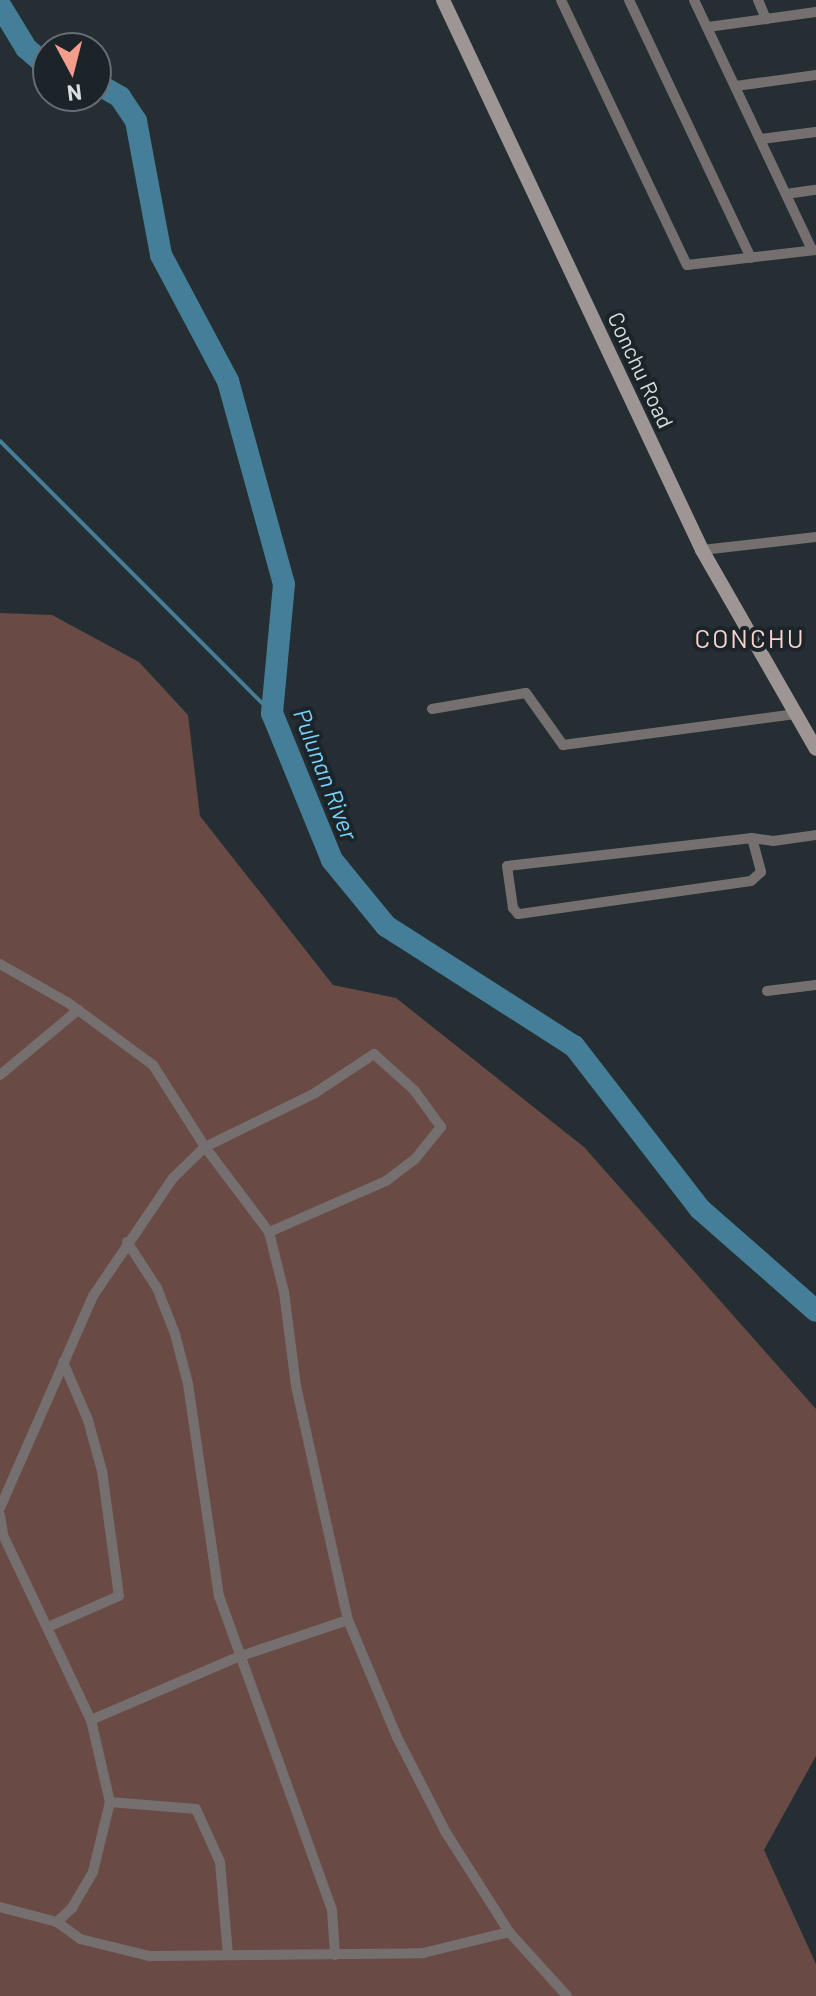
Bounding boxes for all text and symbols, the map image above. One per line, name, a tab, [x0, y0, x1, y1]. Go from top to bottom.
north arrow	[32, 32, 112, 112]
text: N	[66, 80, 84, 108]
street label: Conchu Road	[603, 308, 679, 432]
district label: CONCHU	[694, 622, 806, 654]
water label: Pulunan River	[288, 704, 364, 844]

